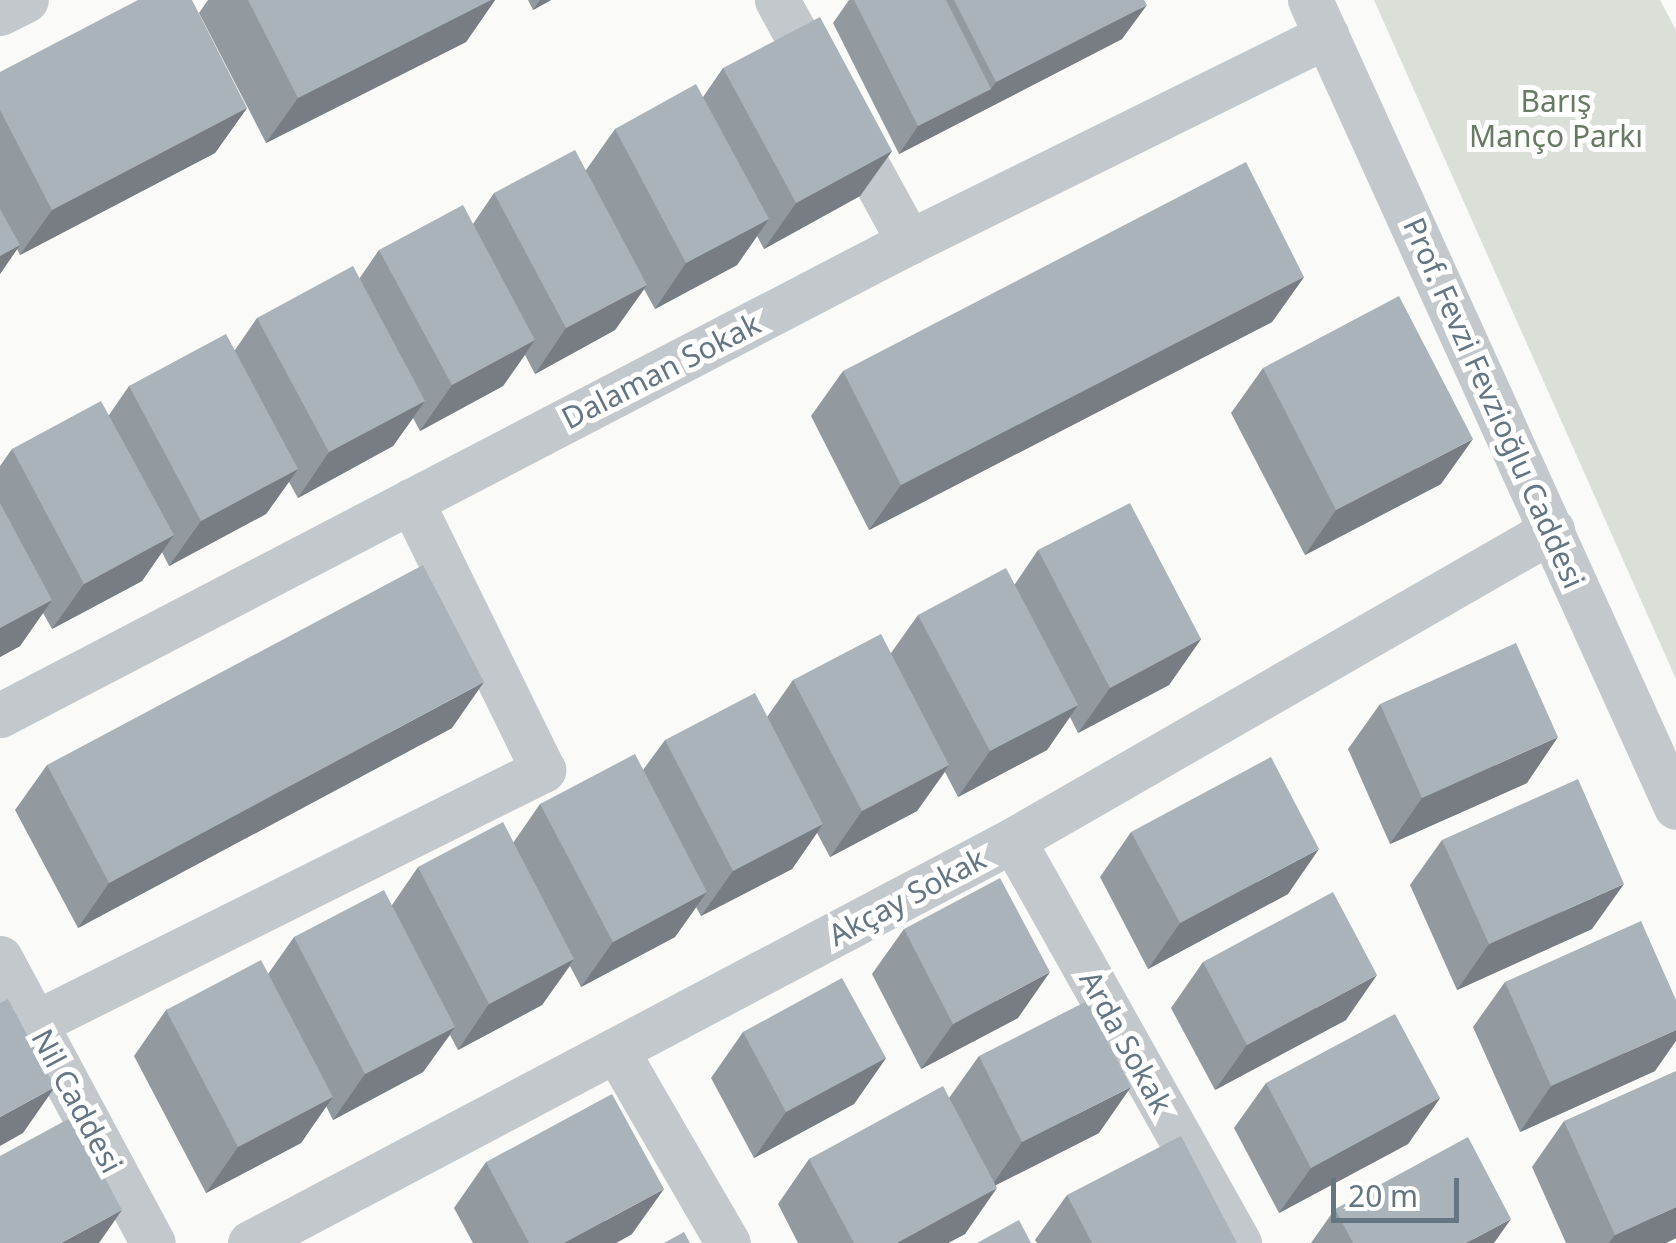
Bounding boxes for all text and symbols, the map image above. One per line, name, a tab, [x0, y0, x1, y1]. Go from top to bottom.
park label: Barış Manço Parkı	[1469, 83, 1643, 154]
street label: Prof. Fevzi Fevzioğlu Caddesi	[1396, 212, 1592, 594]
street label: Dalaman Sokak	[556, 305, 766, 437]
street label: Akçay Sokak	[822, 840, 992, 954]
street label: Arda Sokak	[1072, 964, 1180, 1120]
street label: Nil Caddesi	[24, 1023, 130, 1179]
scale bar	[1336, 1158, 1464, 1220]
text: 20 m	[1348, 1175, 1418, 1216]

